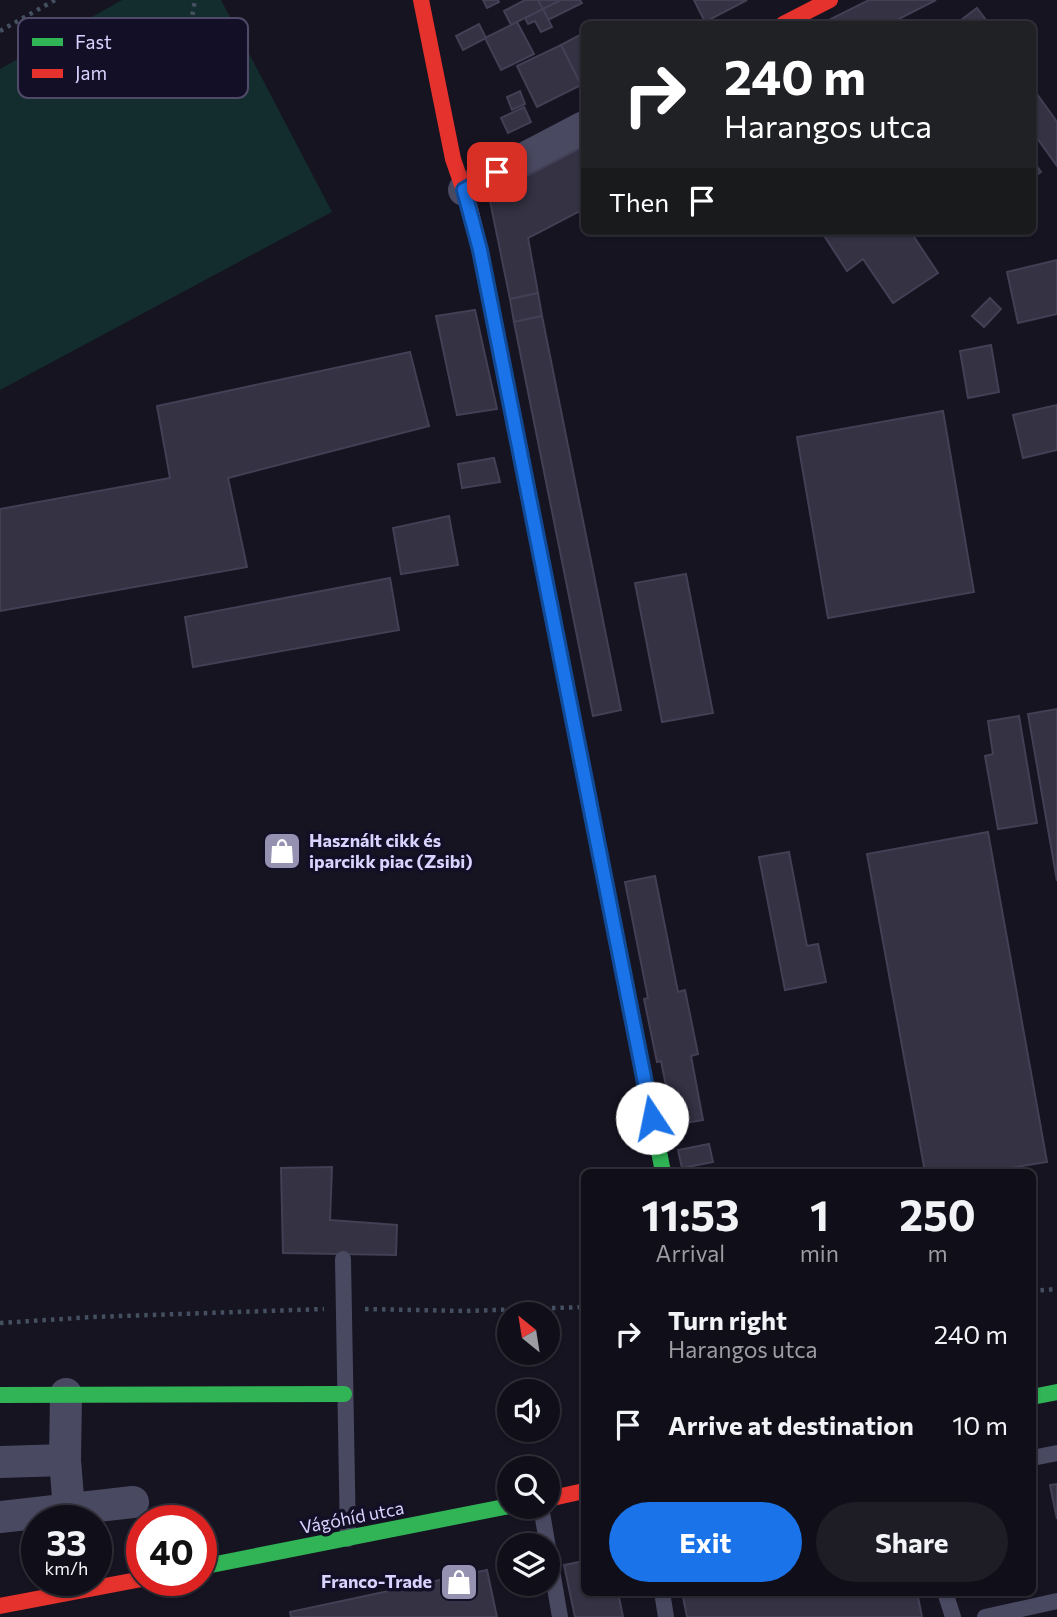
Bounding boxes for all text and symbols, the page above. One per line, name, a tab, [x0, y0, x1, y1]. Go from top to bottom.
legend	[18, 18, 248, 98]
text: Fast	[75, 30, 112, 53]
text: 240 m	[724, 45, 866, 105]
icon: right	[609, 49, 700, 140]
text: Jam	[75, 61, 107, 84]
text: Harangos utca	[724, 105, 932, 145]
pin	[467, 142, 527, 202]
icon: arrive	[478, 153, 516, 191]
icon: arrive	[683, 182, 721, 220]
text: Then	[609, 186, 669, 217]
place label: Használt cikk és iparcikk piac (Zsibi)	[309, 829, 473, 872]
shop icon: Használt cikk és iparcikk piac (Zsibi)	[261, 830, 303, 872]
position arrow	[615, 1081, 689, 1155]
text: 11:53	[641, 1188, 739, 1240]
text: 1	[810, 1188, 829, 1240]
text: 250	[899, 1188, 976, 1240]
text: Arrival	[656, 1239, 725, 1267]
text: min	[800, 1239, 839, 1267]
text: m	[927, 1239, 948, 1267]
north arrow	[497, 1302, 560, 1365]
map controls	[497, 1302, 560, 1596]
text: Turn right	[668, 1304, 787, 1335]
icon: right	[609, 1315, 647, 1353]
text: 240 m	[934, 1318, 1008, 1349]
text: Harangos utca	[668, 1335, 818, 1363]
button: sound	[497, 1379, 560, 1442]
icon: arrive	[609, 1406, 647, 1444]
text: Arrive at destination	[668, 1409, 914, 1440]
text: 10 m	[952, 1409, 1008, 1440]
button: search	[497, 1456, 560, 1519]
street label: Vágóhíd utca	[298, 1496, 406, 1538]
button: Exit	[609, 1502, 802, 1582]
button: Share	[816, 1502, 1008, 1582]
speed limit sign: 40	[126, 1505, 217, 1596]
text: 33	[46, 1520, 87, 1563]
button: layers	[497, 1533, 560, 1596]
text: km/h	[45, 1557, 88, 1579]
shop icon: Franco-Trade	[438, 1561, 480, 1603]
place label: Franco-Trade	[321, 1570, 432, 1592]

